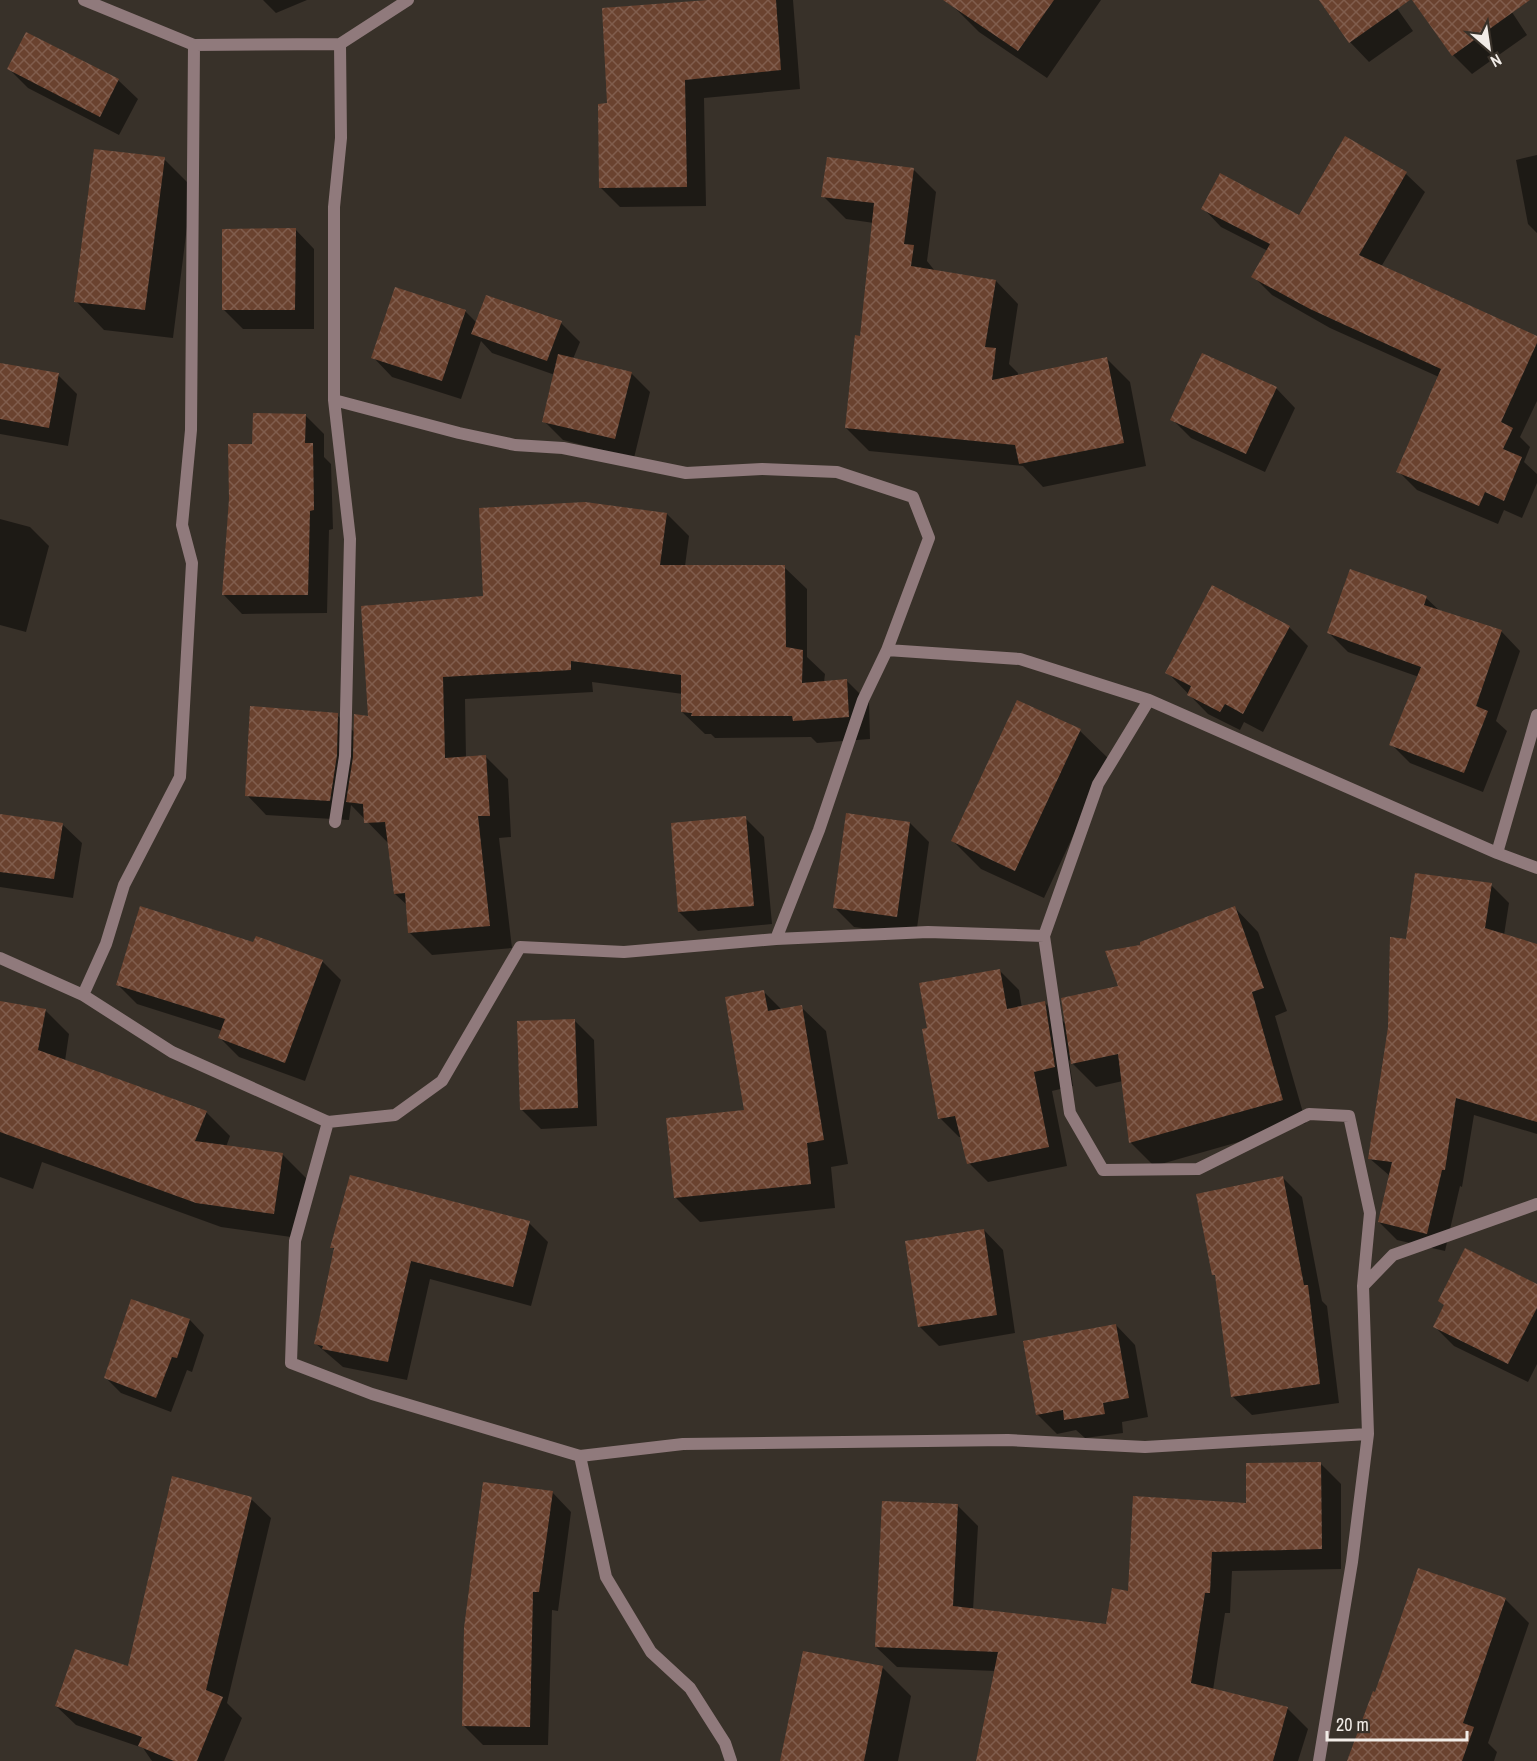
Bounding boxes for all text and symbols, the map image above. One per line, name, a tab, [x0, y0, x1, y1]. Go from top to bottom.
north arrow	[1459, 18, 1519, 78]
text: N	[1487, 49, 1506, 73]
scale bar	[1327, 1704, 1466, 1742]
text: 20 m	[1336, 1712, 1369, 1737]

